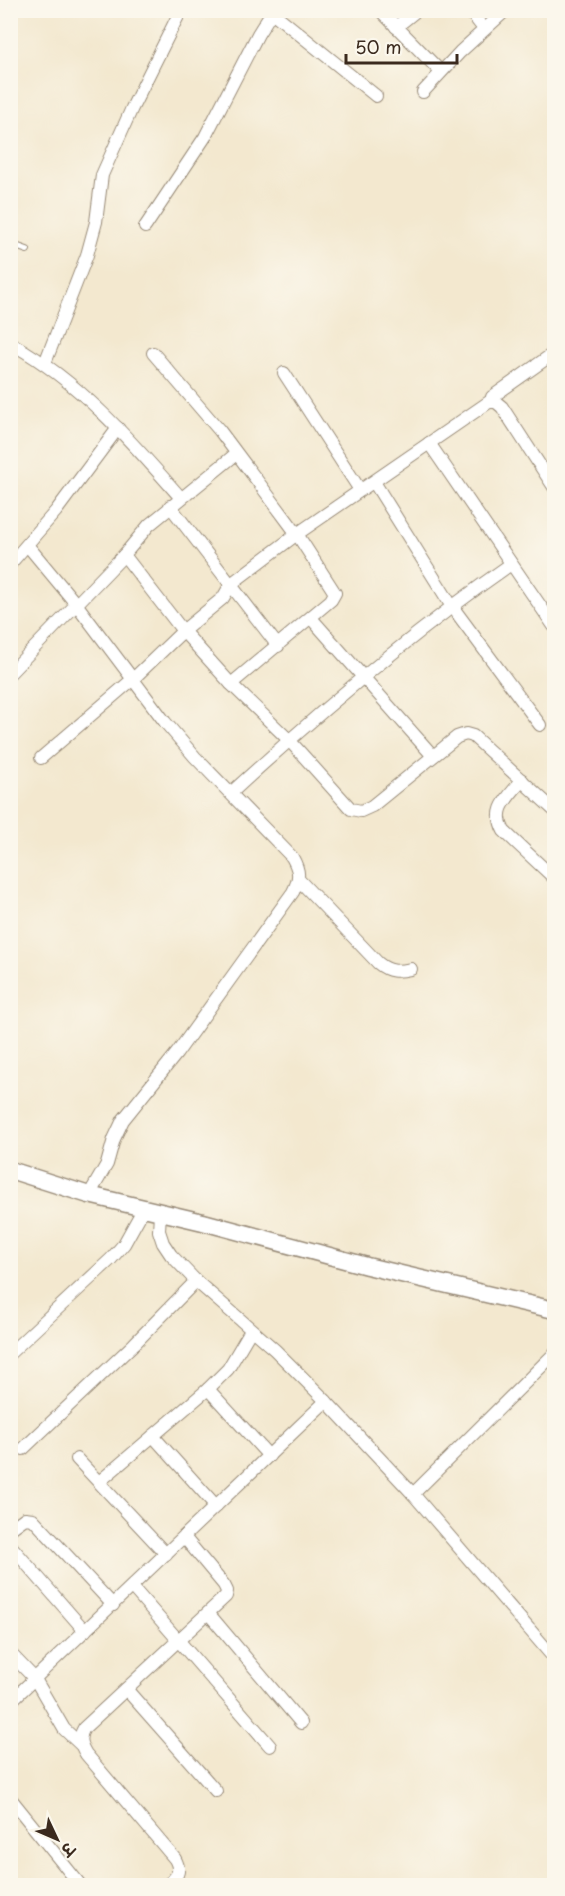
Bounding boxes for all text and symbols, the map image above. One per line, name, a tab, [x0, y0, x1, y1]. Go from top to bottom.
scale bar	[346, 27, 457, 65]
text: 50 m	[355, 33, 402, 60]
north arrow	[27, 1809, 87, 1869]
text: उ	[55, 1837, 82, 1863]

